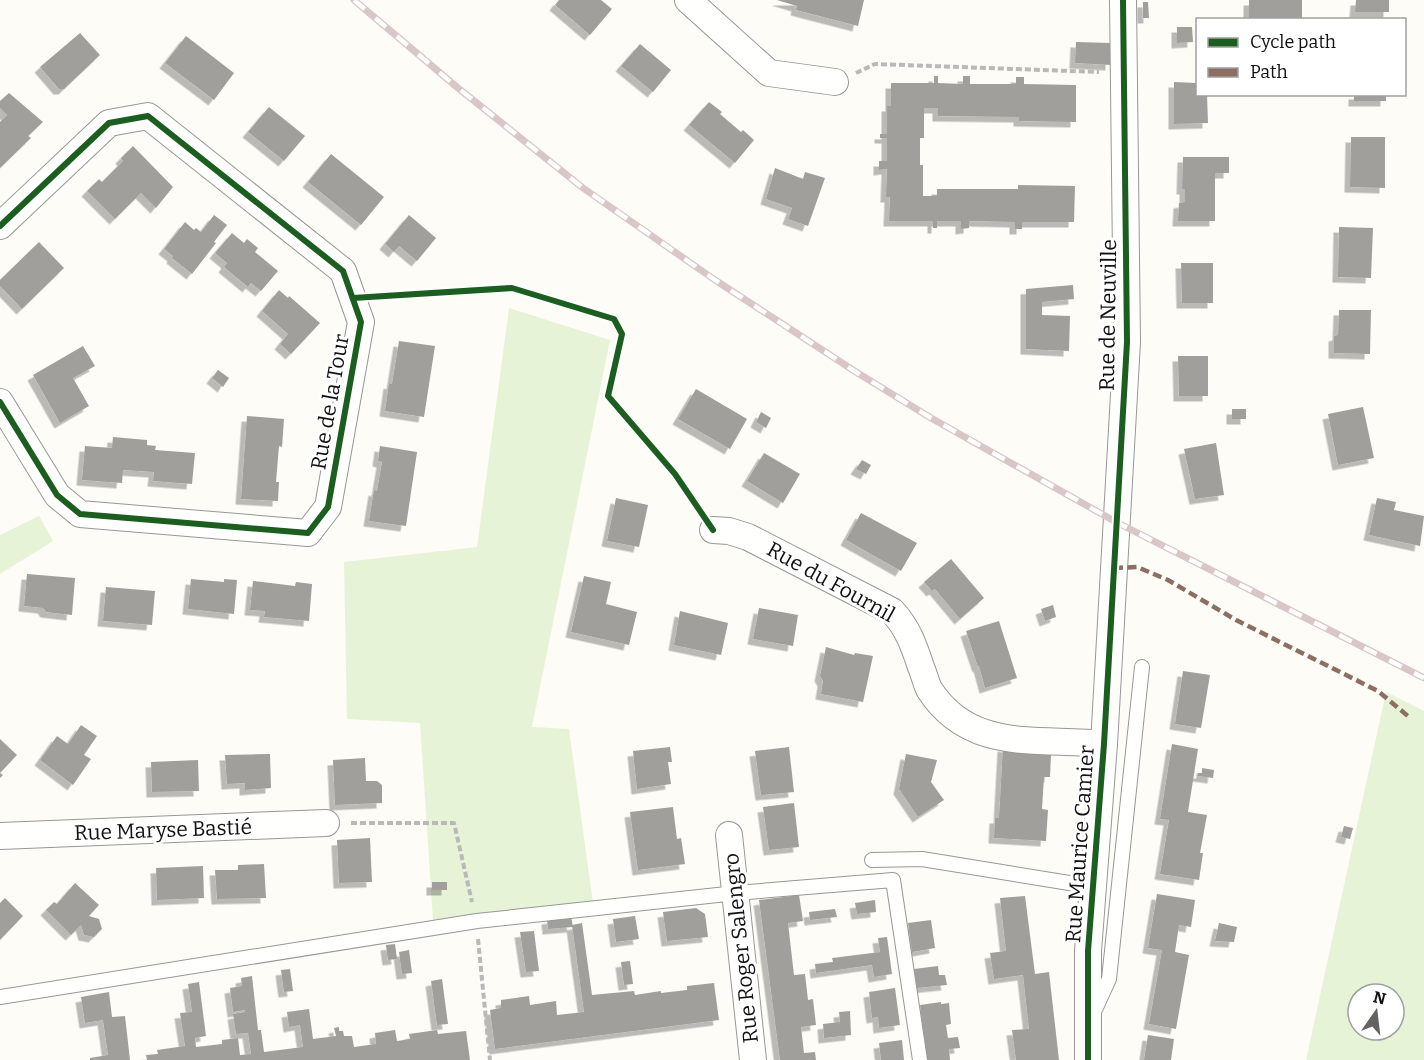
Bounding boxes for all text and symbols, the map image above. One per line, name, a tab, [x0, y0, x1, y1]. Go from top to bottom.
legend	[1196, 18, 1406, 96]
text: Cycle path	[1250, 31, 1336, 53]
text: Path	[1250, 61, 1288, 83]
street label: Rue de Neuville	[1094, 239, 1122, 391]
street label: Rue de la Tour	[305, 332, 355, 472]
street label: Rue du Fournil	[762, 536, 900, 628]
street label: Rue Maurice Camier	[1060, 744, 1100, 944]
street label: Rue Maryse Bastié	[74, 814, 252, 846]
street label: Rue Roger Salengro	[718, 852, 764, 1044]
north arrow	[1346, 982, 1406, 1042]
text: N	[1371, 987, 1388, 1009]

